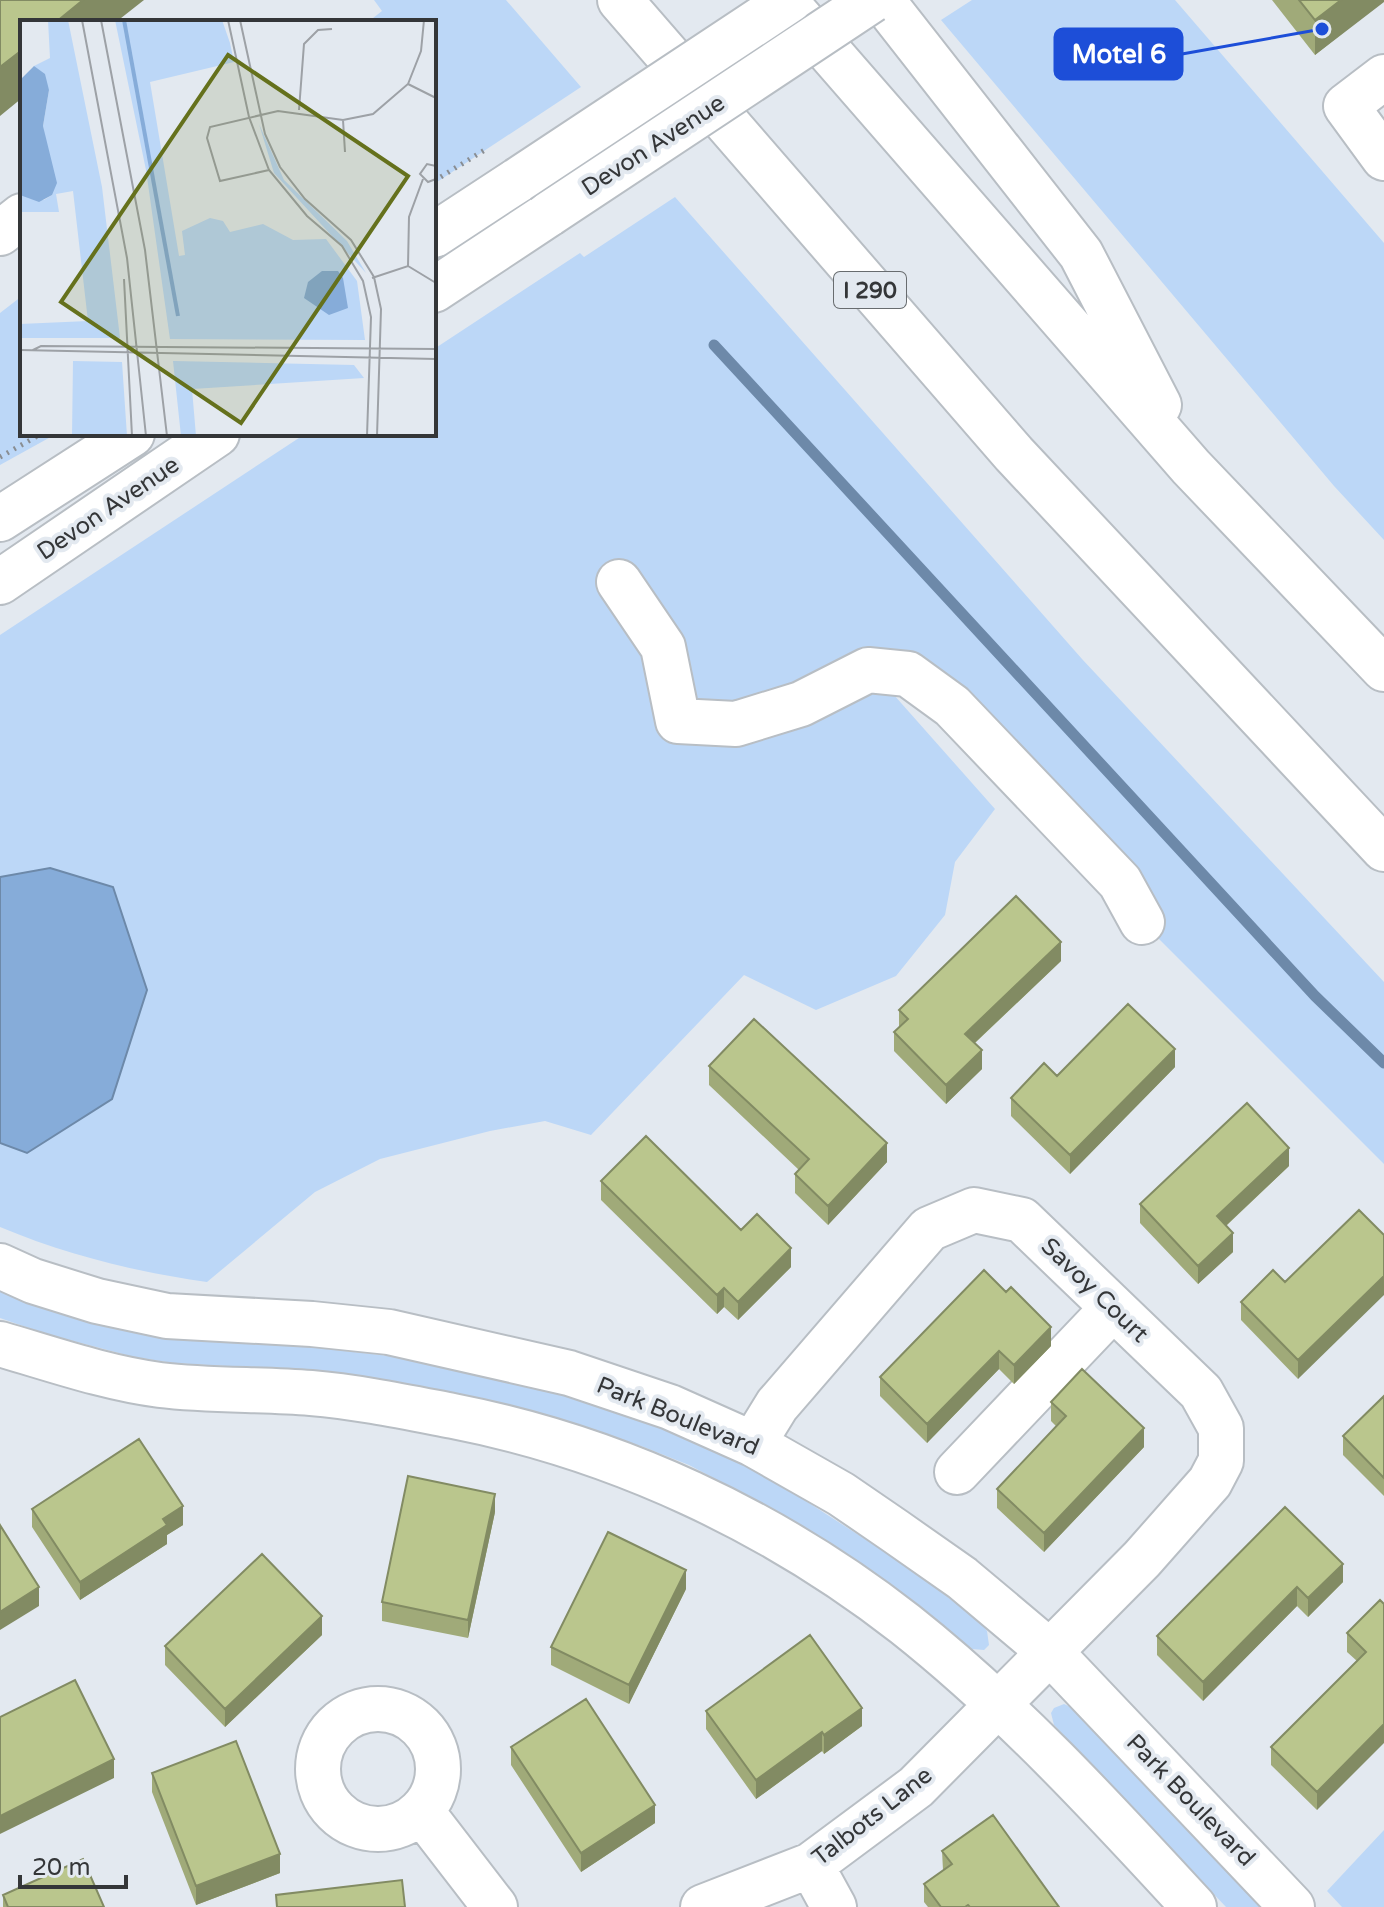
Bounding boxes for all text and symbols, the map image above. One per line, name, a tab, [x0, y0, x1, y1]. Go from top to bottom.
inset map	[20, 20, 436, 436]
callout: Motel 6	[1055, 29, 1182, 79]
text: Motel 6	[1072, 39, 1166, 70]
street label: Devon Avenue	[576, 88, 730, 202]
road number: I 290	[834, 272, 906, 308]
street label: Devon Avenue	[32, 450, 185, 567]
street label: Savoy Court	[1035, 1232, 1154, 1349]
street label: Park Boulevard	[592, 1371, 763, 1462]
street label: Park Boulevard	[1120, 1728, 1261, 1873]
street label: Talbots Lane	[807, 1761, 938, 1872]
scale bar	[20, 1839, 126, 1889]
text: 20 m	[32, 1853, 90, 1882]

